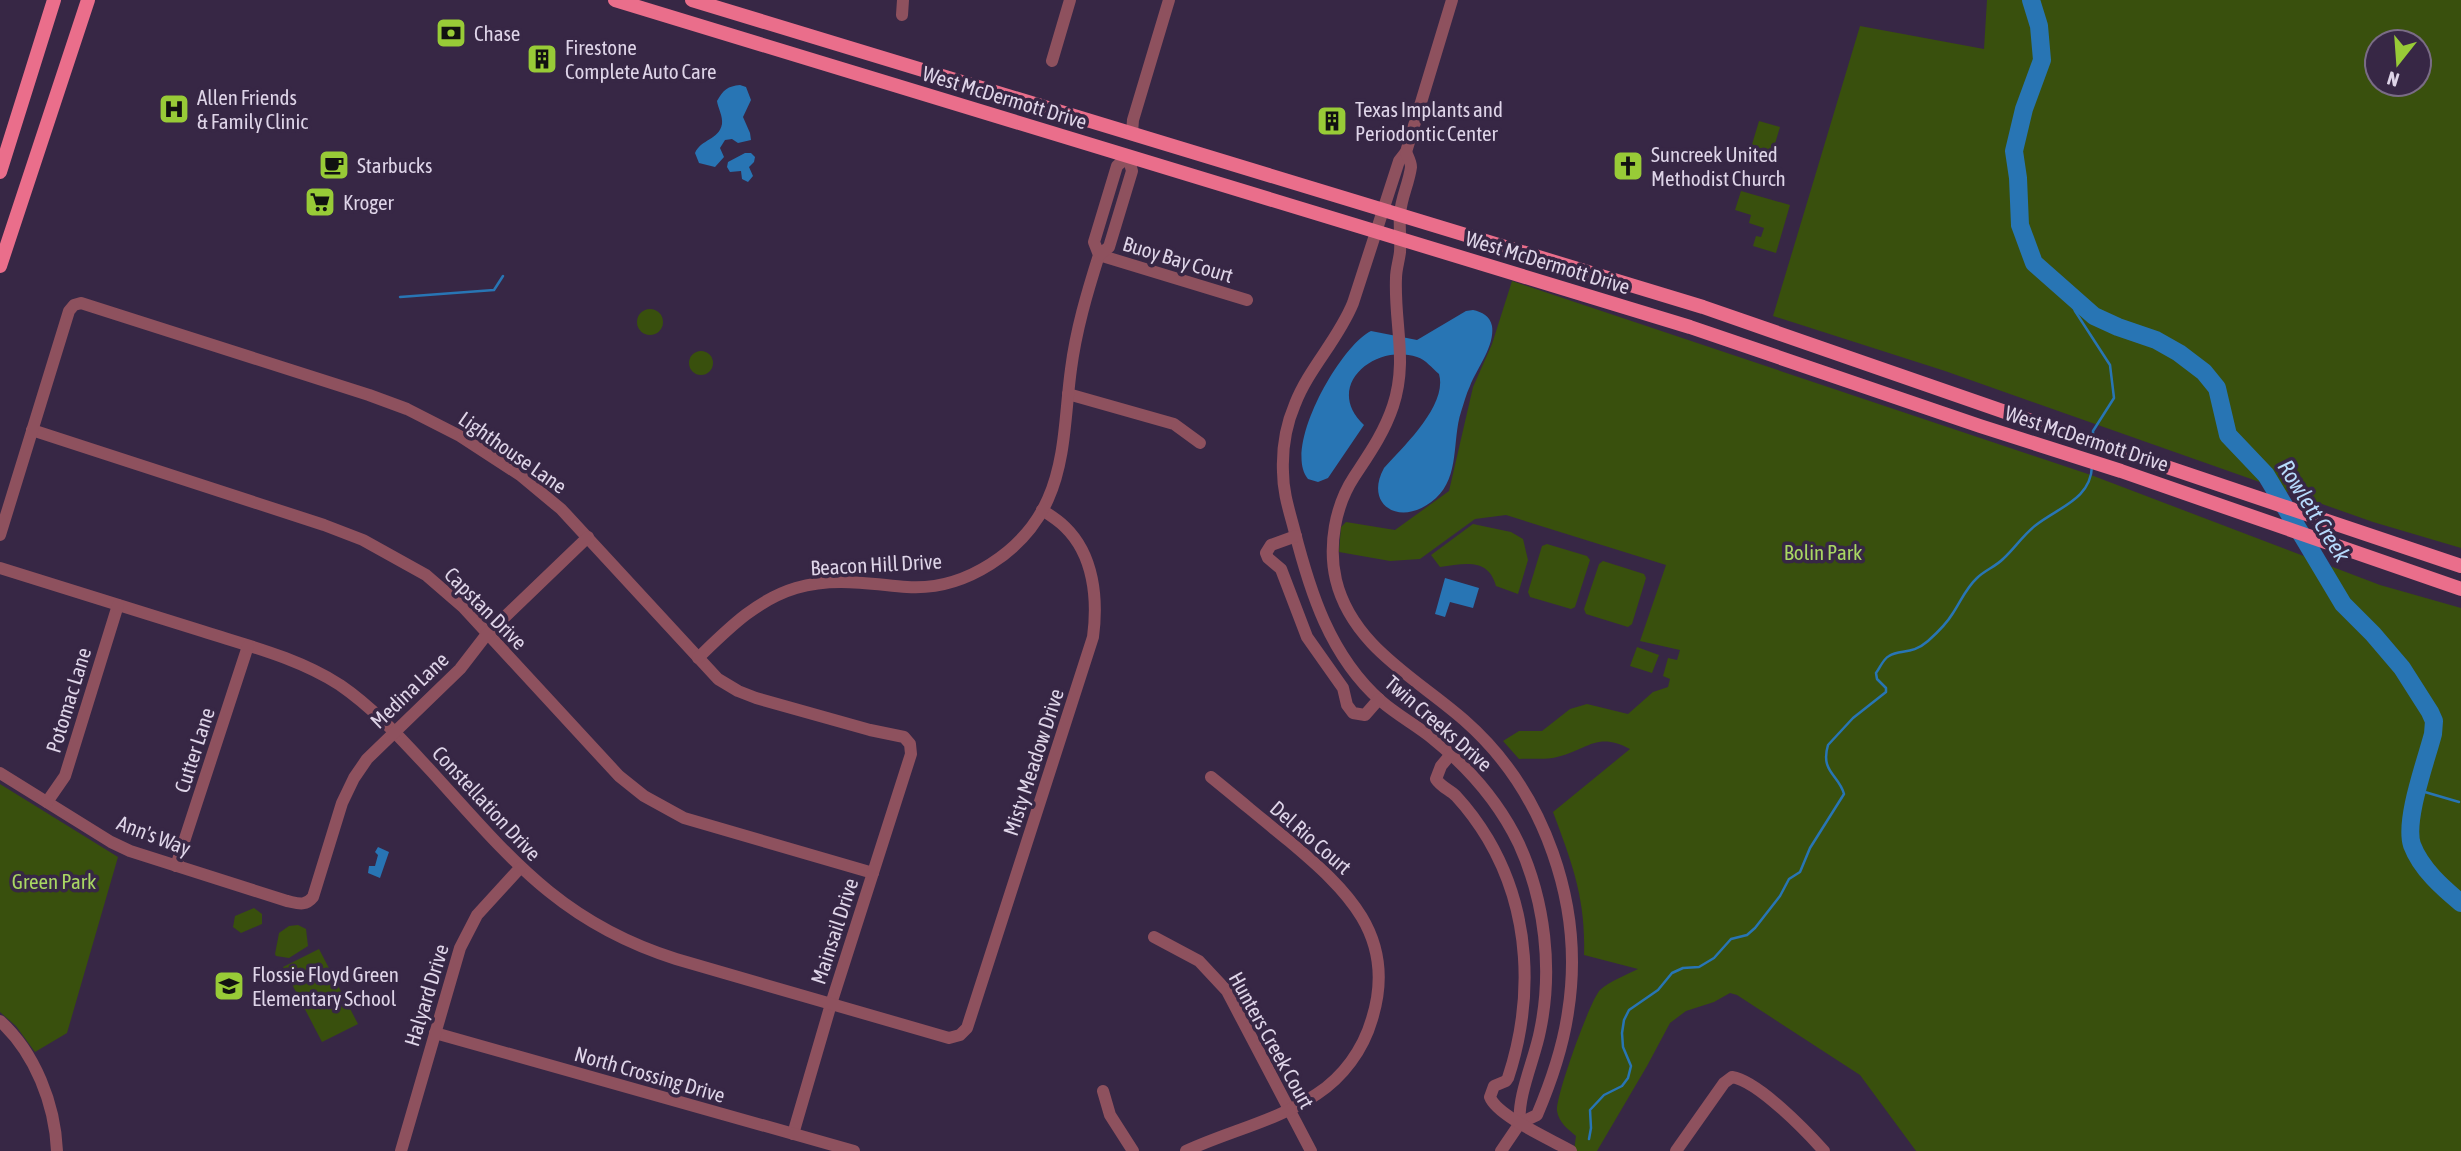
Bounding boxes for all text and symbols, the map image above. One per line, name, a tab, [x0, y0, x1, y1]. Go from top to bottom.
bank icon: Chase	[434, 16, 468, 50]
place label: Chase	[474, 21, 520, 45]
north arrow	[2363, 28, 2433, 98]
place label: Firestone Complete Auto Care	[565, 35, 717, 83]
building icon: Firestone Complete Auto Care	[525, 42, 559, 76]
street label: West McDermott Drive	[920, 61, 1090, 133]
text: N	[2384, 67, 2402, 91]
place label: Allen Friends & Family Clinic	[197, 85, 308, 133]
hospital icon: Allen Friends & Family Clinic	[157, 92, 191, 126]
place label: Texas Implants and Periodontic Center	[1355, 97, 1503, 145]
building icon: Texas Implants and Periodontic Center	[1315, 104, 1349, 138]
place label: Suncreek United Methodist Church	[1651, 142, 1786, 190]
cafe icon: Starbucks	[317, 148, 351, 182]
church icon: Suncreek United Methodist Church	[1611, 149, 1645, 183]
place label: Starbucks	[357, 153, 432, 177]
supermarket icon: Kroger	[303, 185, 337, 219]
place label: Kroger	[343, 190, 394, 214]
street label: West McDermott Drive	[1463, 226, 1633, 298]
street label: Buoy Bay Court	[1120, 231, 1236, 287]
street label: West McDermott Drive	[2002, 400, 2172, 476]
street label: Lighthouse Lane	[455, 406, 571, 498]
water label: Rowlett Creek	[2272, 455, 2356, 568]
park label: Bolin Park	[1784, 540, 1862, 564]
street label: Beacon Hill Drive	[810, 549, 942, 579]
street label: Capstan Drive	[440, 562, 532, 654]
street label: Potomac Lane	[41, 644, 95, 756]
street label: Medina Lane	[365, 647, 453, 733]
street label: Twin Creeks Drive	[1381, 670, 1497, 776]
street label: Misty Meadow Drive	[998, 686, 1068, 838]
street label: Cutter Lane	[169, 705, 219, 795]
street label: Constellation Drive	[428, 741, 546, 865]
street label: Del Rio Court	[1266, 795, 1356, 879]
street label: Ann's Way	[114, 810, 195, 860]
park label: Green Park	[12, 869, 96, 893]
street label: Mainsail Drive	[806, 875, 862, 987]
street label: Halyard Drive	[399, 941, 453, 1049]
place label: Flossie Floyd Green Elementary School	[252, 962, 399, 1010]
street label: Hunters Creek Court	[1225, 967, 1319, 1113]
school or university icon: Flossie Floyd Green Elementary School	[212, 969, 246, 1003]
street label: North Crossing Drive	[572, 1041, 728, 1107]

